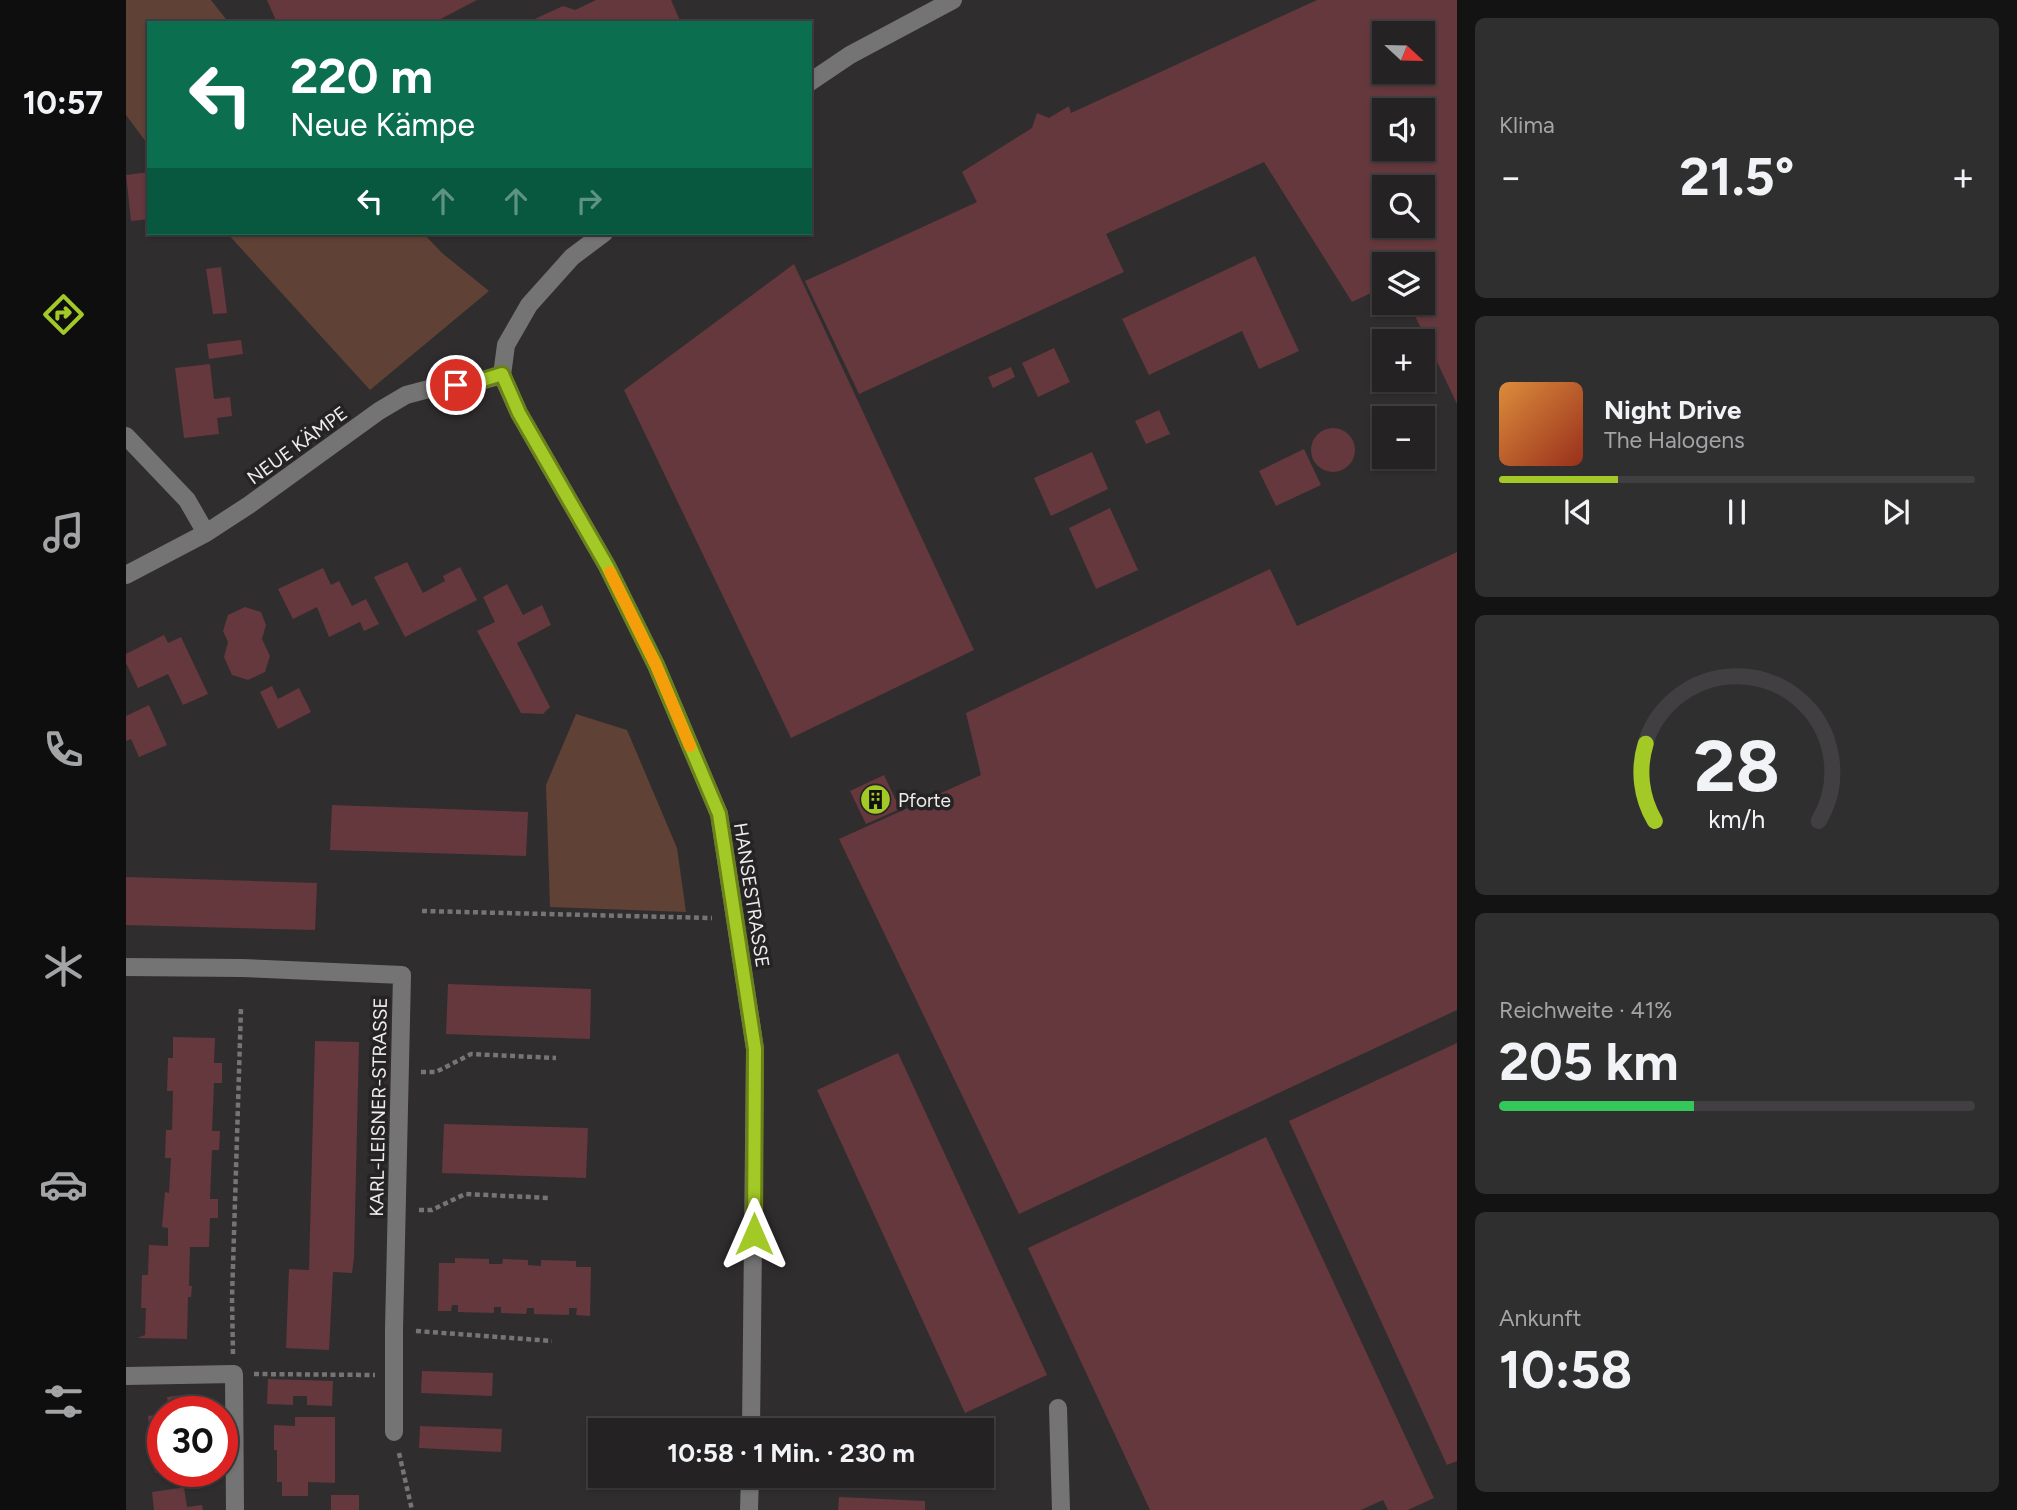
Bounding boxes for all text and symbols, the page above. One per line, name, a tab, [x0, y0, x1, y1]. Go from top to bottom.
north arrow	[1372, 21, 1435, 84]
map controls	[1372, 21, 1435, 469]
text: 220 m	[290, 46, 433, 105]
icon: left	[175, 49, 266, 140]
text: 10:57	[23, 84, 103, 122]
button: sound	[1372, 98, 1435, 161]
text: Neue Kämpe	[290, 106, 475, 144]
text: Klima	[1499, 111, 1555, 139]
text: 21.5°	[1680, 146, 1794, 208]
text: −	[1499, 154, 1523, 200]
text: +	[1951, 154, 1975, 200]
button: search	[1372, 175, 1435, 238]
icon: left	[351, 182, 389, 220]
icon: ahead	[424, 182, 462, 220]
icon: ahead	[497, 182, 535, 220]
icon: right	[570, 182, 608, 220]
button: layers	[1372, 252, 1435, 315]
icon: directions	[39, 290, 88, 339]
button: +	[1372, 329, 1435, 392]
pin	[426, 355, 486, 415]
icon: arrive	[437, 366, 475, 404]
text: Night Drive	[1604, 394, 1741, 426]
street label: NEUE KÄMPE	[243, 401, 352, 489]
button: −	[1372, 406, 1435, 469]
text: The Halogens	[1604, 426, 1745, 454]
icon: previous	[1559, 493, 1597, 531]
icon: pause	[1718, 493, 1756, 531]
icon: next	[1877, 493, 1915, 531]
icon: music	[39, 508, 88, 557]
text: 28	[1694, 722, 1780, 809]
icon: phone	[39, 725, 88, 774]
building icon: Pforte	[858, 783, 892, 817]
place label: Pforte	[898, 789, 951, 812]
text: km/h	[1708, 804, 1766, 834]
street label: HANSESTRASSE	[729, 821, 774, 969]
icon: climate	[39, 942, 88, 991]
text: Reichweite · 41%	[1499, 996, 1672, 1024]
street label: KARL-LEISNER-STRASSE	[365, 997, 392, 1217]
text: 205 km	[1499, 1031, 1679, 1093]
icon: car	[39, 1160, 88, 1209]
position arrow	[717, 1197, 791, 1271]
text: Ankunft	[1499, 1304, 1581, 1332]
text: 10:58	[1499, 1339, 1632, 1401]
icon: filters	[39, 1377, 88, 1426]
speed limit sign: 30	[147, 1396, 238, 1487]
text: 10:58 · 1 Min. · 230 m	[667, 1437, 915, 1469]

